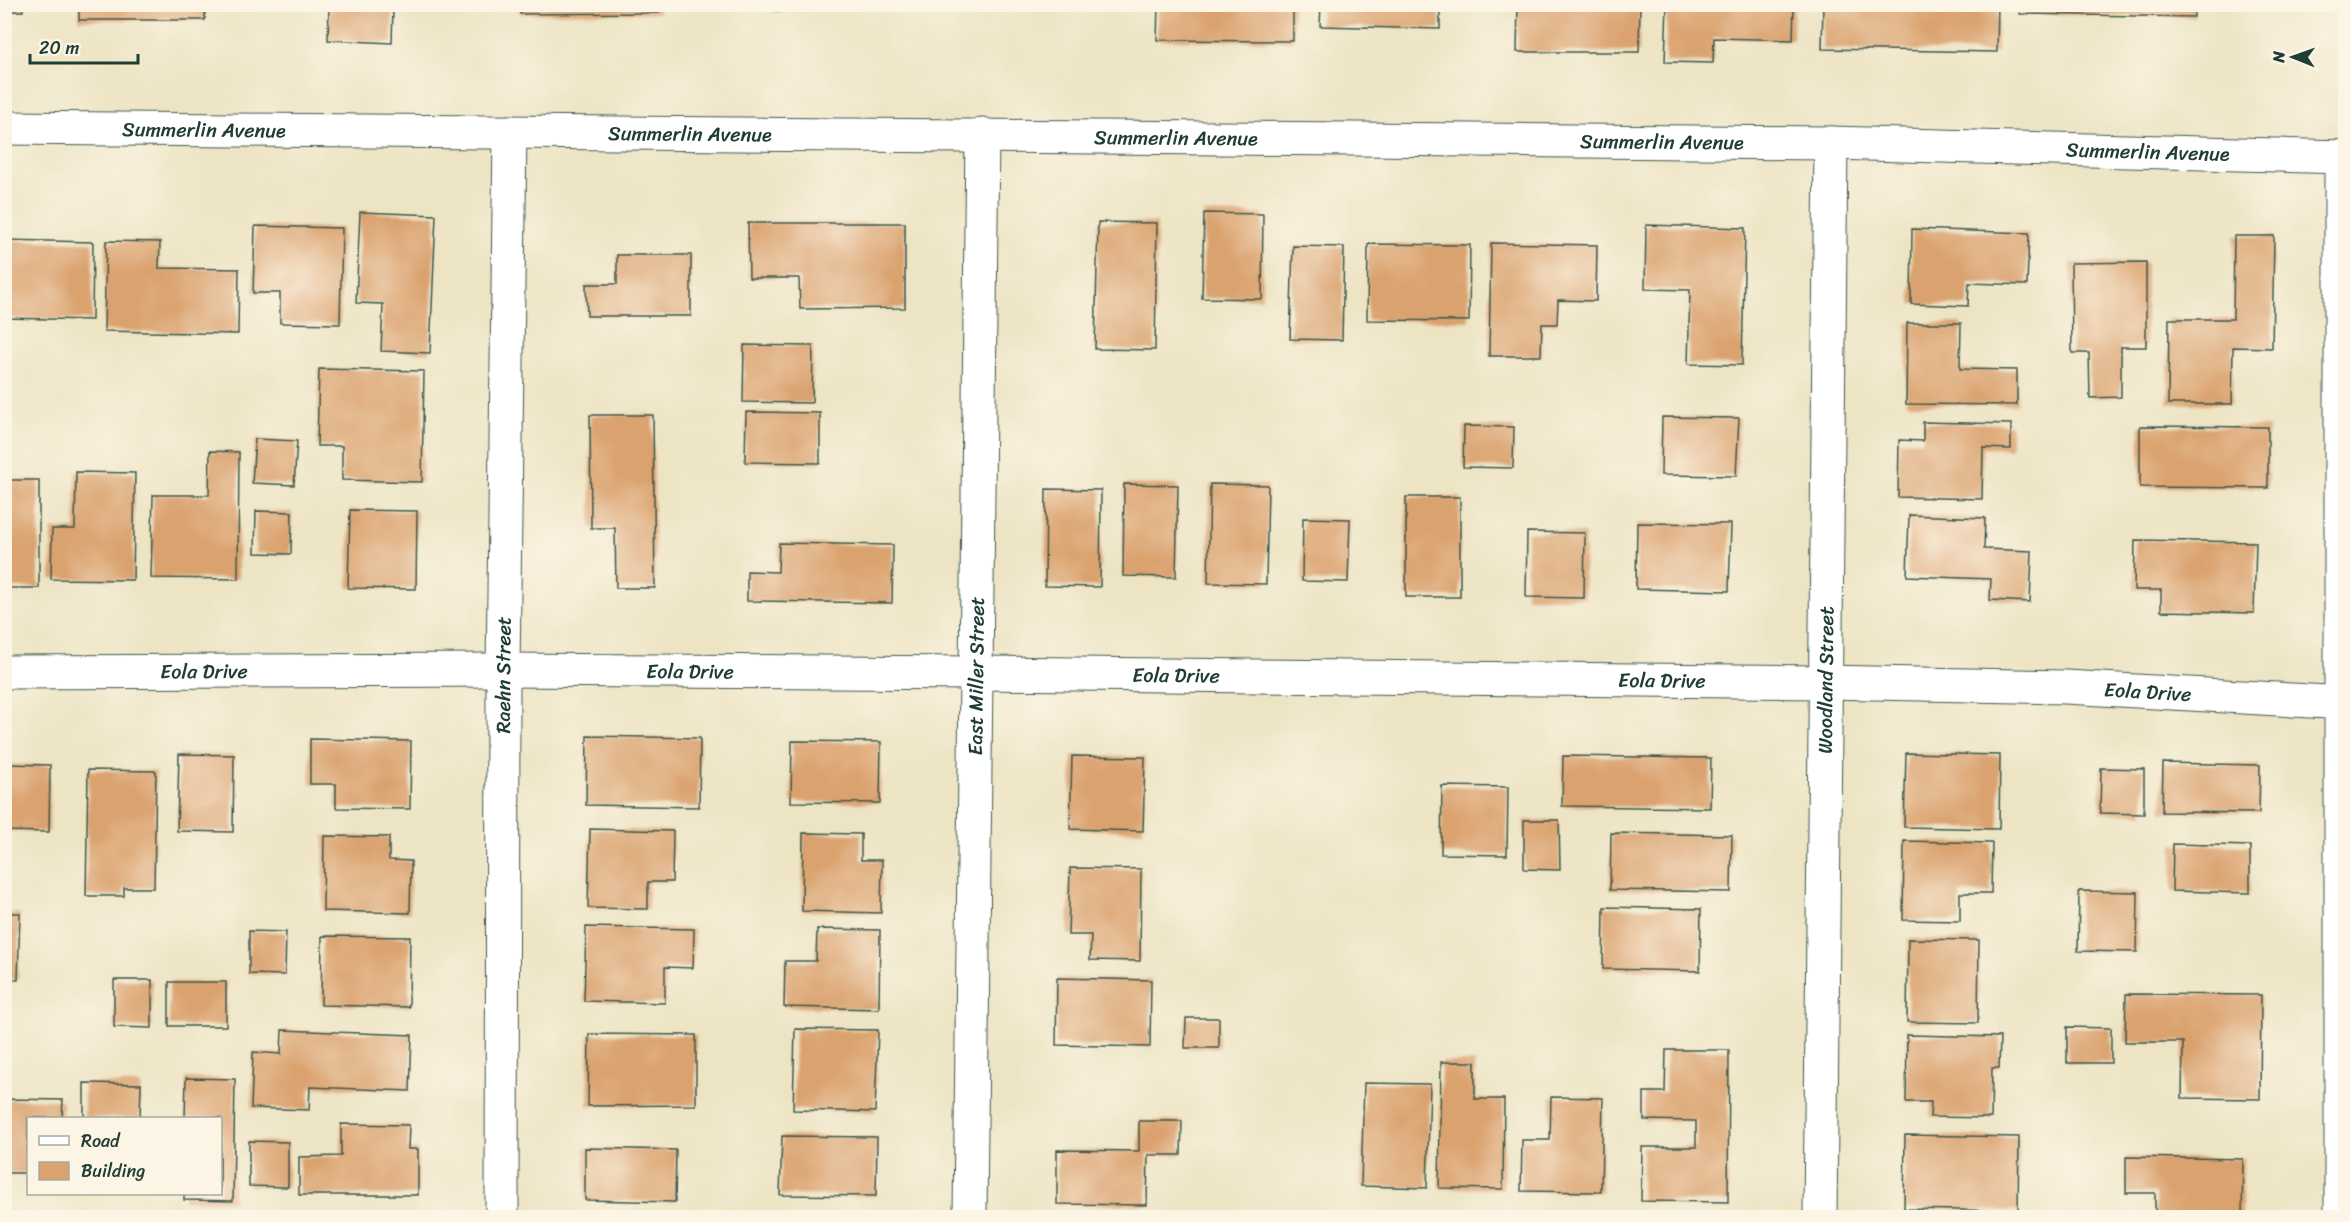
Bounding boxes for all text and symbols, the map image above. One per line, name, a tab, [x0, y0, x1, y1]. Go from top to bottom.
scale bar	[30, 27, 138, 65]
north arrow	[2263, 27, 2323, 87]
text: 20 m	[39, 32, 79, 64]
text: N	[2264, 50, 2293, 64]
street label: Summerlin Avenue	[122, 111, 286, 148]
street label: Summerlin Avenue	[608, 115, 772, 152]
street label: Summerlin Avenue	[1094, 119, 1258, 156]
street label: Summerlin Avenue	[1580, 123, 1744, 160]
street label: Summerlin Avenue	[2066, 132, 2230, 171]
street label: East Miller Street	[958, 596, 994, 756]
street label: Woodland Street	[1807, 606, 1844, 754]
street label: Raehn Street	[485, 616, 521, 734]
street label: Eola Drive	[646, 653, 734, 689]
street label: Eola Drive	[160, 654, 248, 689]
street label: Eola Drive	[1132, 657, 1220, 693]
street label: Eola Drive	[1618, 662, 1706, 698]
street label: Eola Drive	[2103, 672, 2192, 712]
legend	[27, 1117, 222, 1195]
text: Road	[81, 1125, 121, 1157]
text: Building	[81, 1155, 145, 1187]

